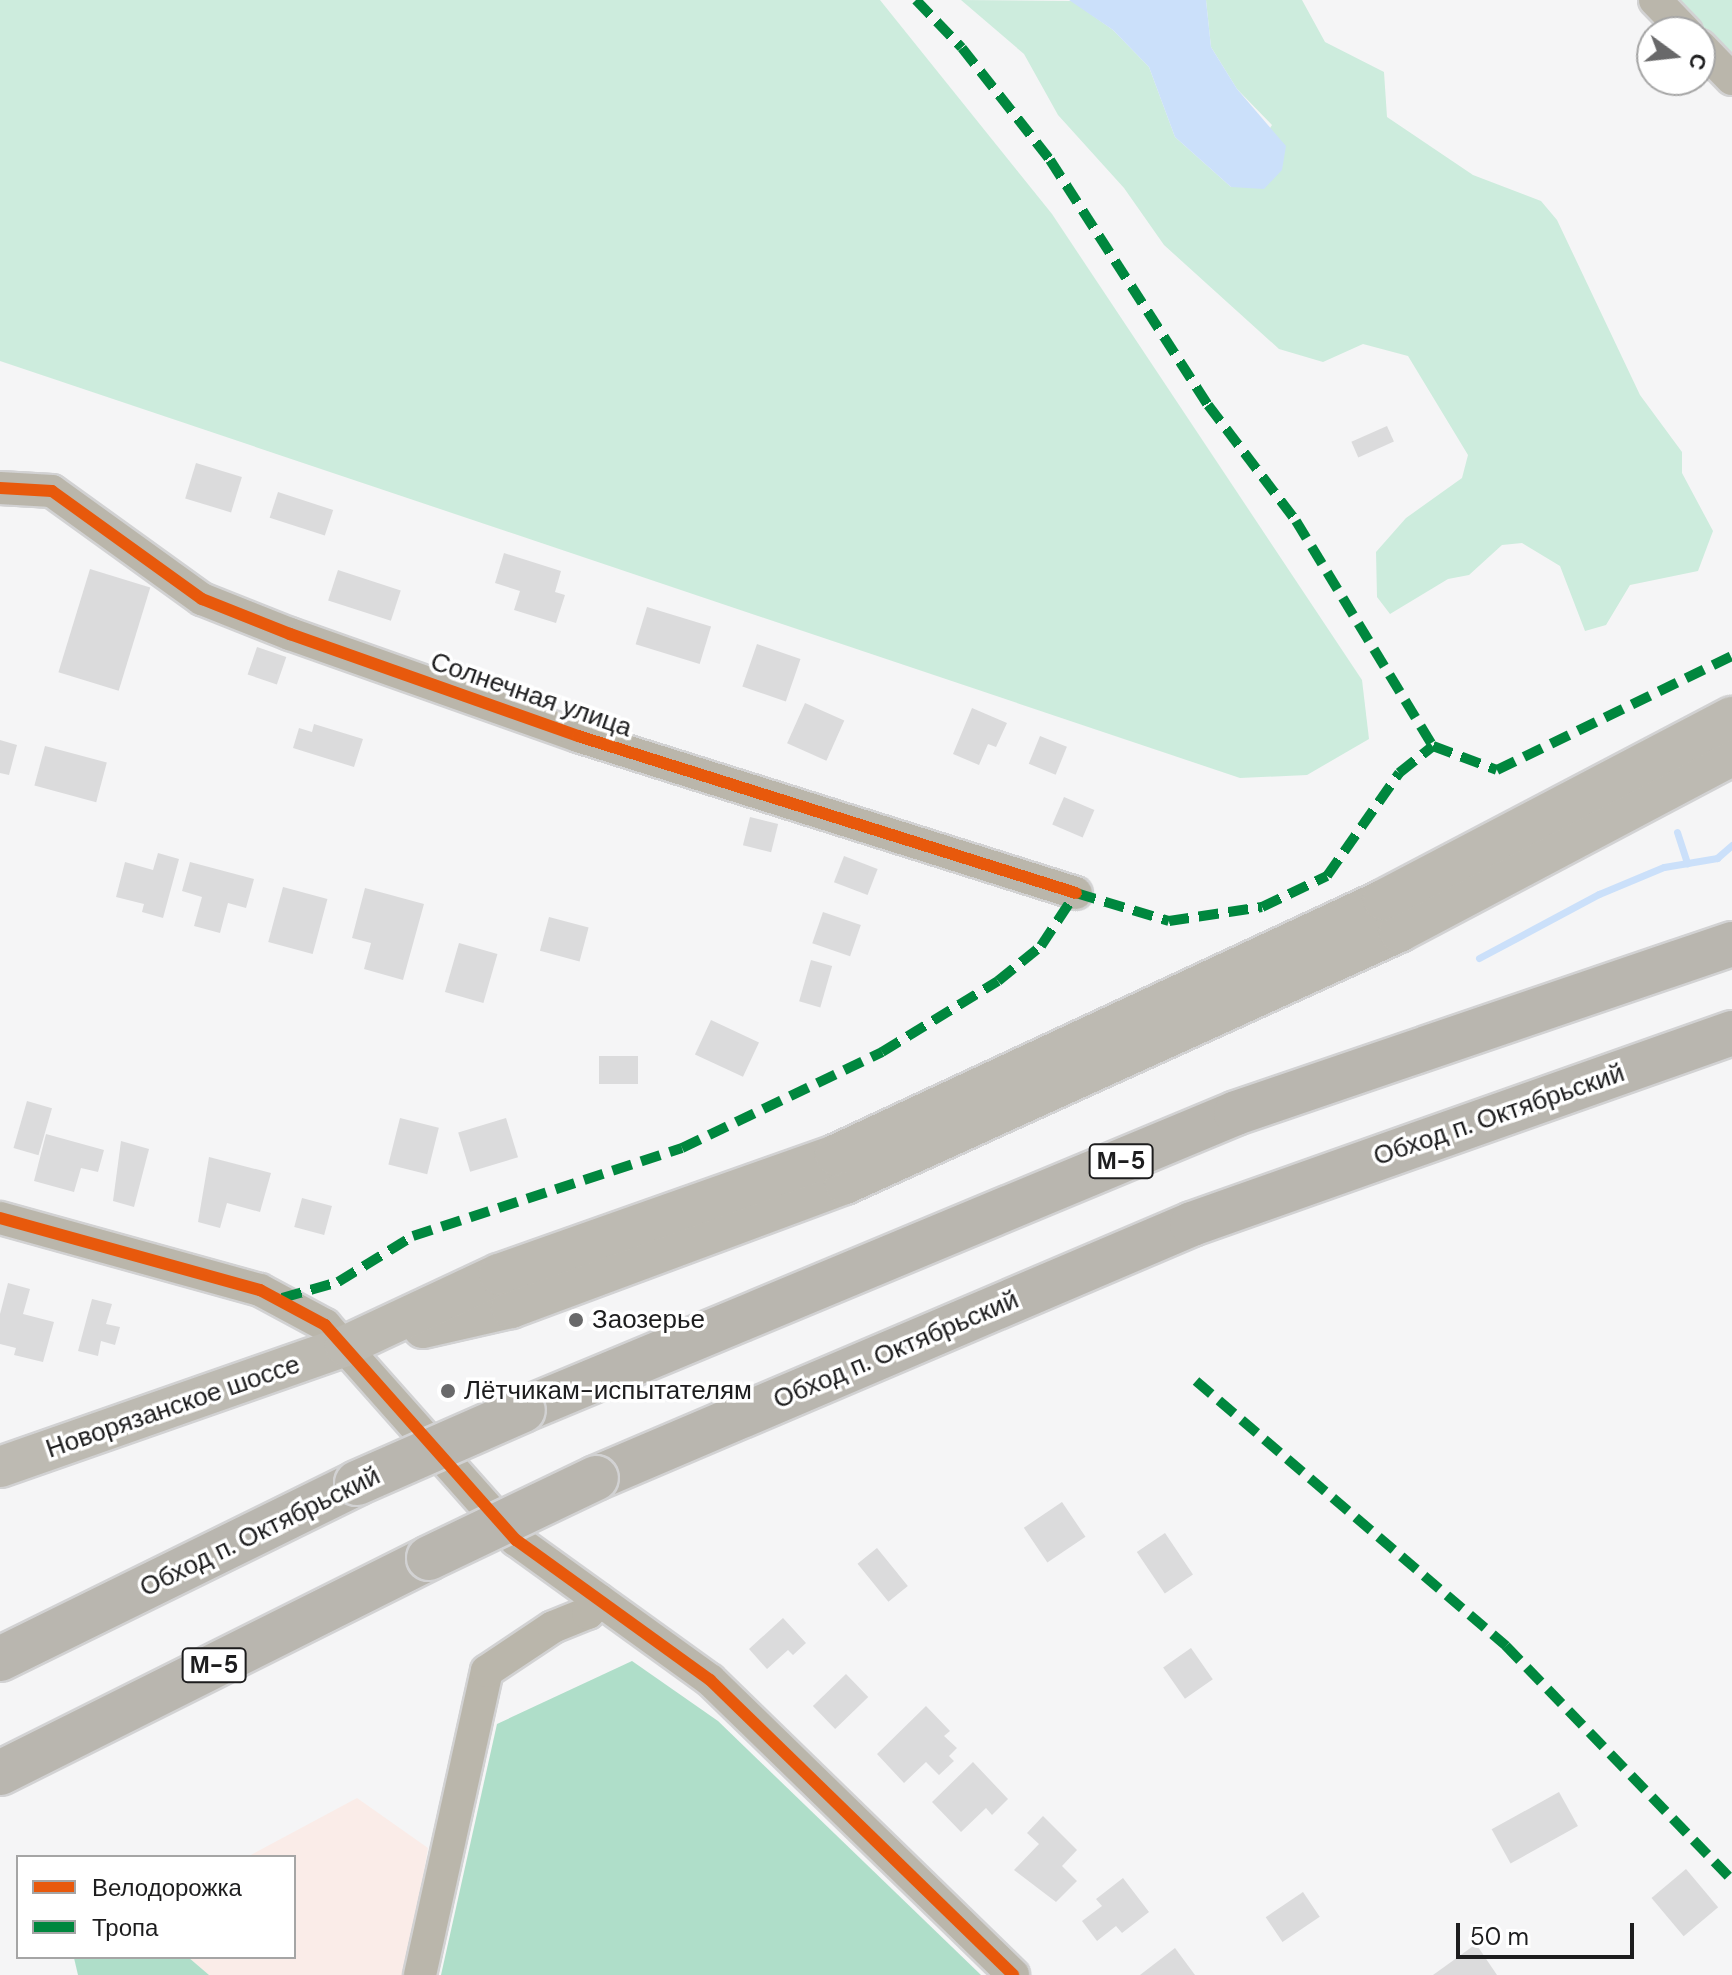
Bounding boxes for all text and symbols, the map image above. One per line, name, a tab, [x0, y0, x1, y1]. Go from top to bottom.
north arrow	[1636, 16, 1716, 96]
text: С	[1682, 50, 1714, 73]
street label: Солнечная улица	[426, 646, 636, 744]
street label: Обход п. Октябрьский	[1369, 1057, 1629, 1173]
road number: М-5	[1087, 1141, 1155, 1181]
street label: Обход п. Октябрьский	[769, 1284, 1023, 1416]
place label: Заозерье	[592, 1304, 705, 1336]
marker: Заозерье	[567, 1311, 585, 1329]
street label: Новорязанское шоссе	[42, 1349, 304, 1465]
place label: Лётчикам-испытателям	[464, 1375, 752, 1407]
marker: Лётчикам-испытателям	[439, 1382, 457, 1400]
street label: Обход п. Октябрьский	[135, 1460, 385, 1604]
road number: М-5	[180, 1645, 248, 1685]
legend	[16, 1855, 296, 1959]
text: Велодорожка	[92, 1872, 242, 1903]
scale bar	[1460, 1907, 1638, 1957]
text: Тропа	[92, 1912, 158, 1943]
text: 50 m	[1470, 1921, 1529, 1952]

